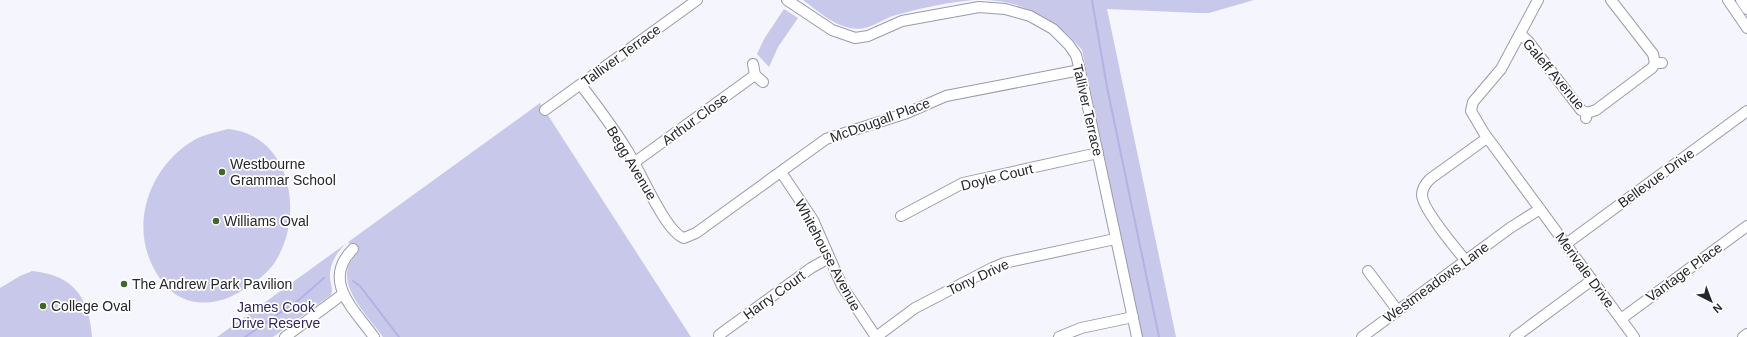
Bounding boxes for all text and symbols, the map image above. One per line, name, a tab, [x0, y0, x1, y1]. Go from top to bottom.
street label: Talliver Terrace	[578, 21, 664, 89]
street label: Galeff Avenue	[1520, 35, 1588, 113]
street label: Talliver Terrace	[1070, 62, 1106, 158]
street label: Arthur Close	[659, 90, 731, 148]
street label: McDougall Place	[828, 94, 932, 145]
street label: Begg Avenue	[604, 123, 660, 203]
street label: Bellevue Drive	[1615, 145, 1697, 211]
place label: Westbourne Grammar School	[230, 156, 336, 188]
street label: Doyle Court	[959, 160, 1035, 194]
marker: Westbourne Grammar School	[217, 167, 227, 177]
street label: Whitehouse Avenue	[792, 196, 864, 314]
place label: Williams Oval	[224, 213, 309, 229]
marker: Williams Oval	[211, 216, 221, 226]
street label: Merivale Drive	[1552, 229, 1618, 311]
street label: Westmeadows Lane	[1380, 238, 1492, 326]
street label: Vantage Place	[1643, 239, 1725, 305]
street label: Tony Drive	[945, 256, 1012, 298]
street label: Harry Court	[740, 267, 808, 323]
place label: The Andrew Park Pavilion	[132, 276, 292, 292]
marker: The Andrew Park Pavilion	[119, 279, 129, 289]
north arrow	[1691, 281, 1731, 321]
place label: College Oval	[51, 298, 131, 314]
park label: James Cook Drive Reserve	[232, 299, 321, 331]
marker: College Oval	[38, 301, 48, 311]
text: N	[1711, 301, 1725, 316]

